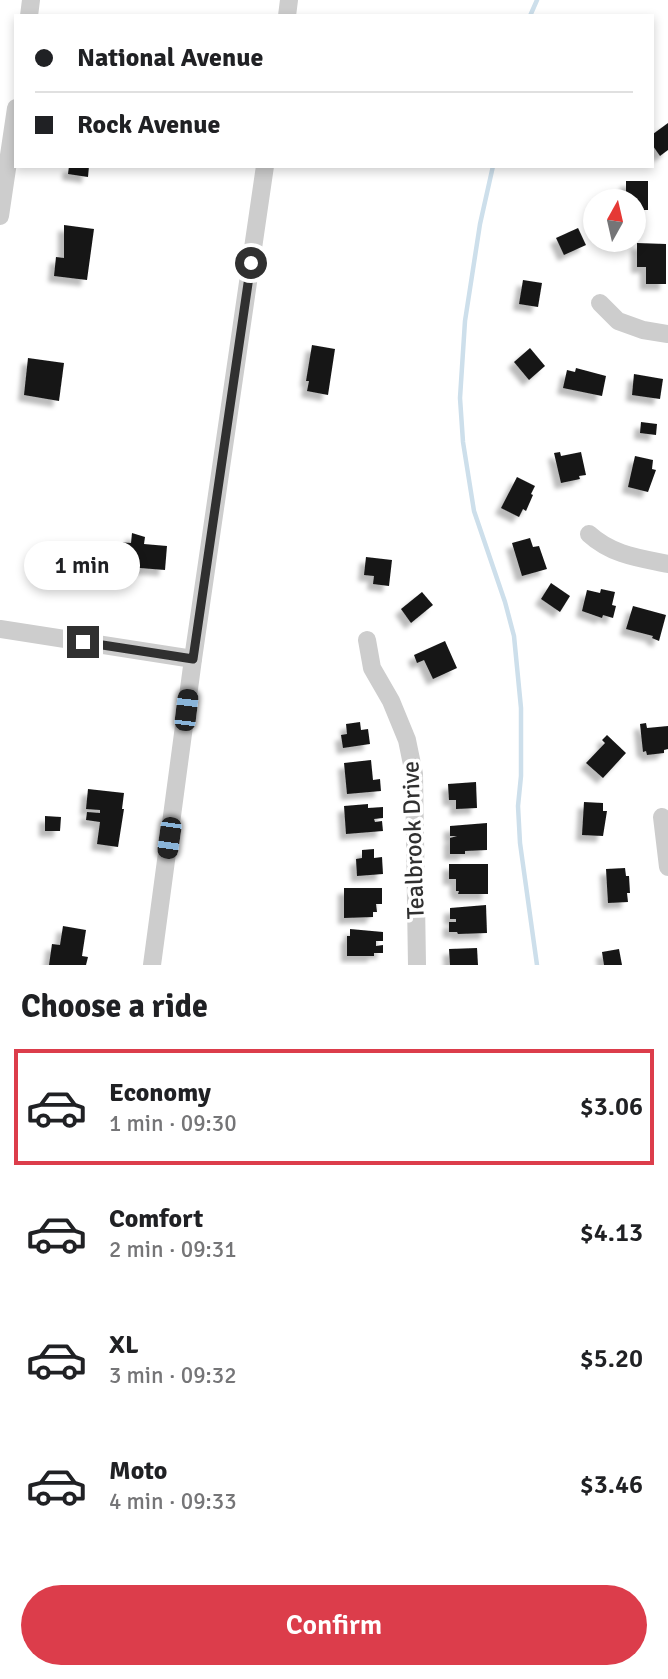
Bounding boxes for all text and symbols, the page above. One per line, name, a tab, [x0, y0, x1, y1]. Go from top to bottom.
text: National Avenue	[77, 42, 263, 74]
text: Rock Avenue	[77, 109, 220, 141]
north arrow	[583, 189, 646, 252]
map controls	[583, 189, 646, 252]
route start	[235, 247, 267, 279]
callout: 1 min	[25, 540, 141, 590]
text: 1 min	[54, 551, 110, 580]
route end	[67, 626, 99, 658]
car	[174, 688, 199, 732]
street label: Tealbrook Drive	[395, 761, 431, 919]
car	[156, 816, 183, 860]
text: Choose a ride	[21, 987, 208, 1026]
icon: car	[25, 1076, 88, 1139]
text: Economy	[109, 1077, 211, 1109]
text: $3.06	[580, 1091, 643, 1123]
text: 1 min · 09:30	[109, 1109, 237, 1138]
icon: car	[25, 1202, 88, 1265]
text: Comfort	[109, 1203, 203, 1235]
text: $4.13	[580, 1217, 643, 1249]
text: 2 min · 09:31	[109, 1235, 237, 1264]
icon: car	[25, 1328, 88, 1391]
text: XL	[109, 1329, 139, 1361]
text: $5.20	[580, 1343, 643, 1375]
text: 3 min · 09:32	[109, 1361, 237, 1390]
icon: car	[25, 1454, 88, 1517]
text: Moto	[109, 1455, 167, 1487]
text: $3.46	[580, 1469, 643, 1501]
text: 4 min · 09:33	[109, 1487, 237, 1516]
button: Confirm	[21, 1585, 647, 1665]

